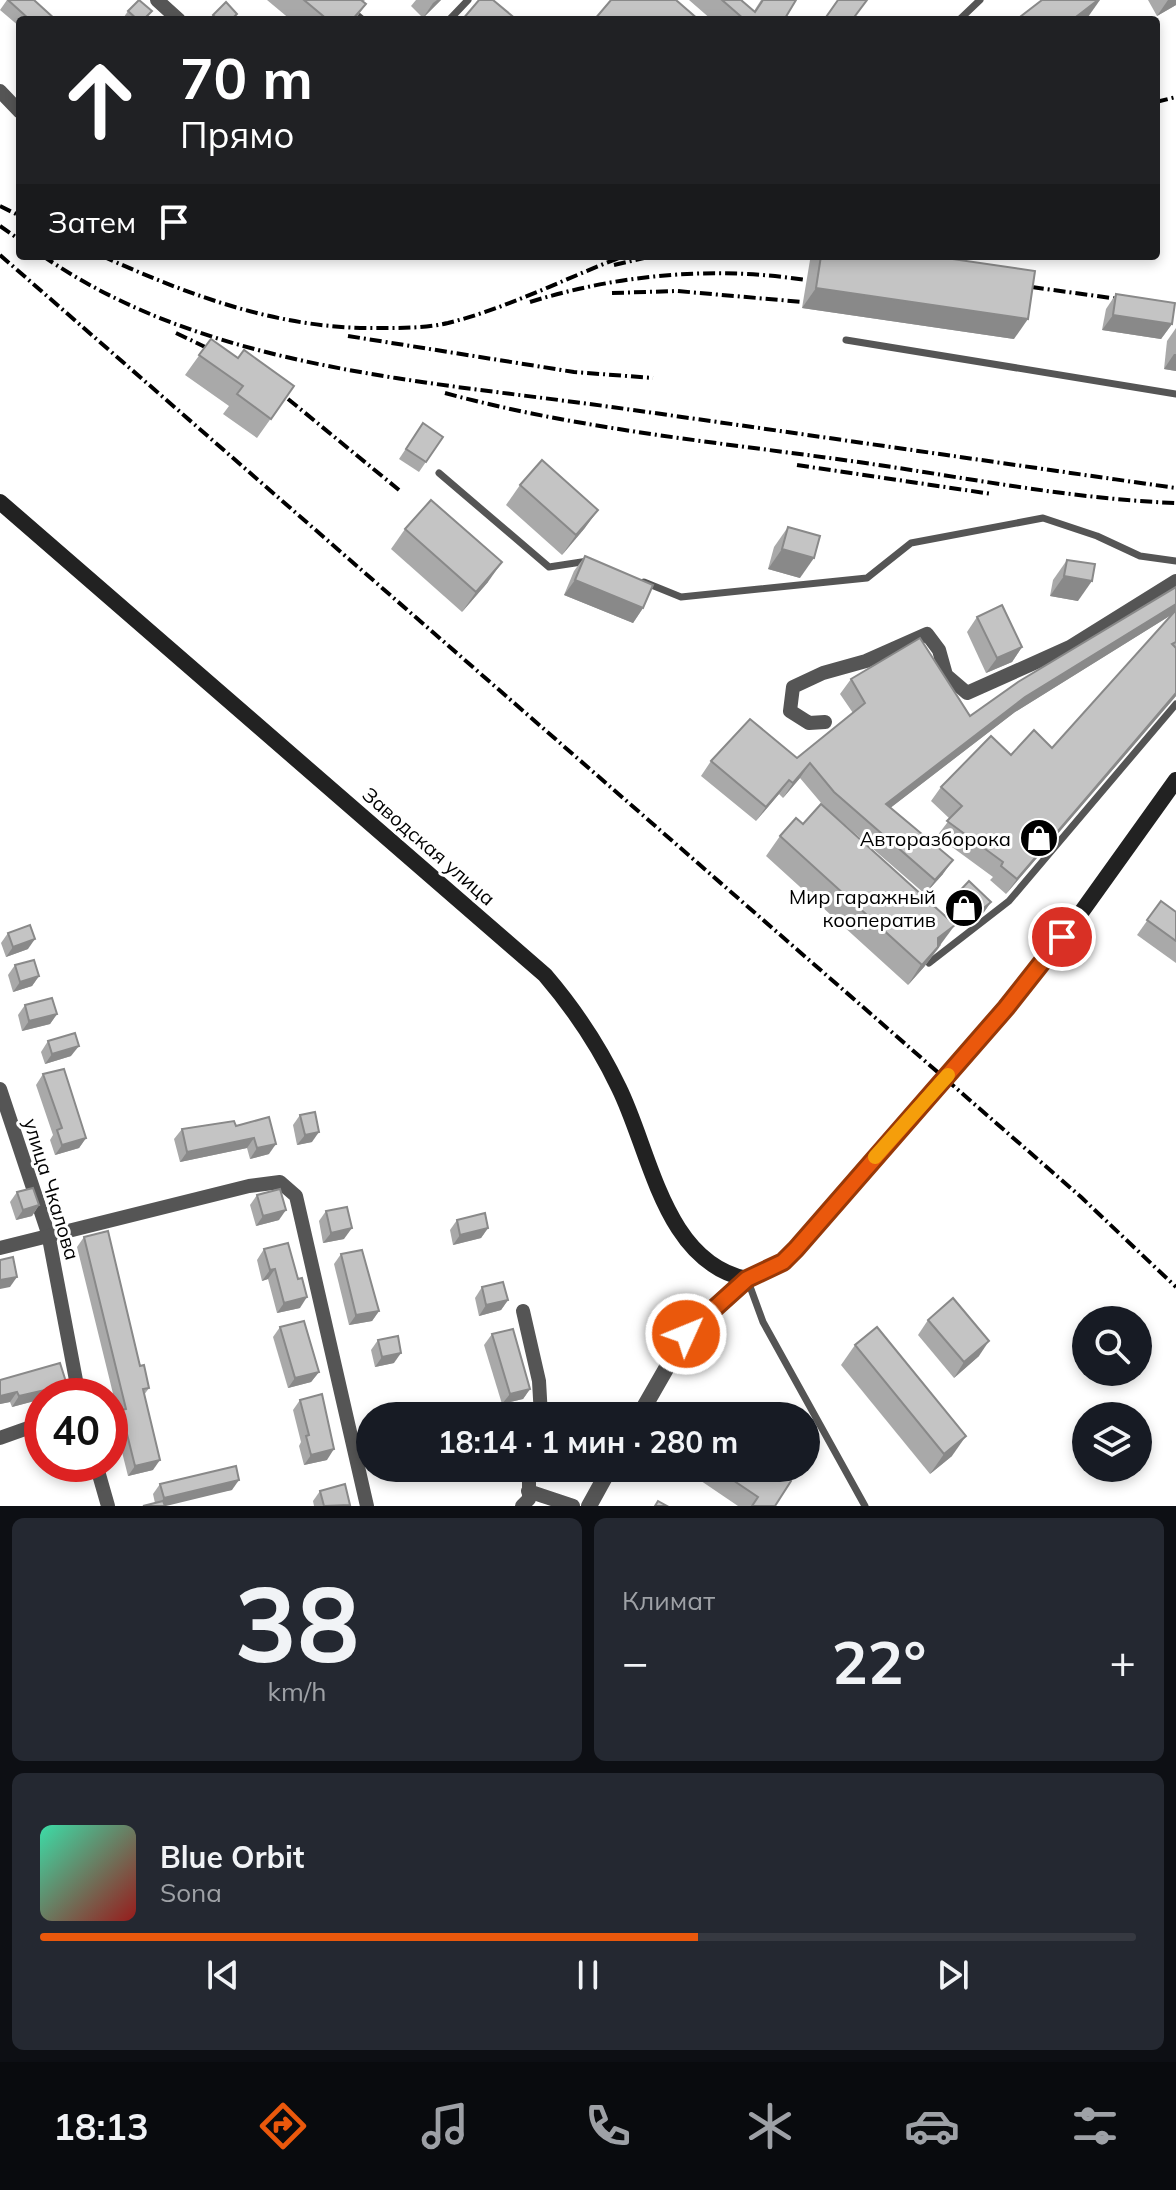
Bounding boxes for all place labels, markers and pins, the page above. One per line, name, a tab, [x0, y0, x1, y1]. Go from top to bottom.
shop icon: Авторазборока	[1018, 817, 1060, 859]
place label: Авторазборока	[860, 826, 1011, 851]
place label: Мир гаражный кооператив	[789, 884, 936, 932]
shop icon: Мир гаражный кооператив	[943, 887, 985, 929]
pin	[1028, 903, 1096, 971]

